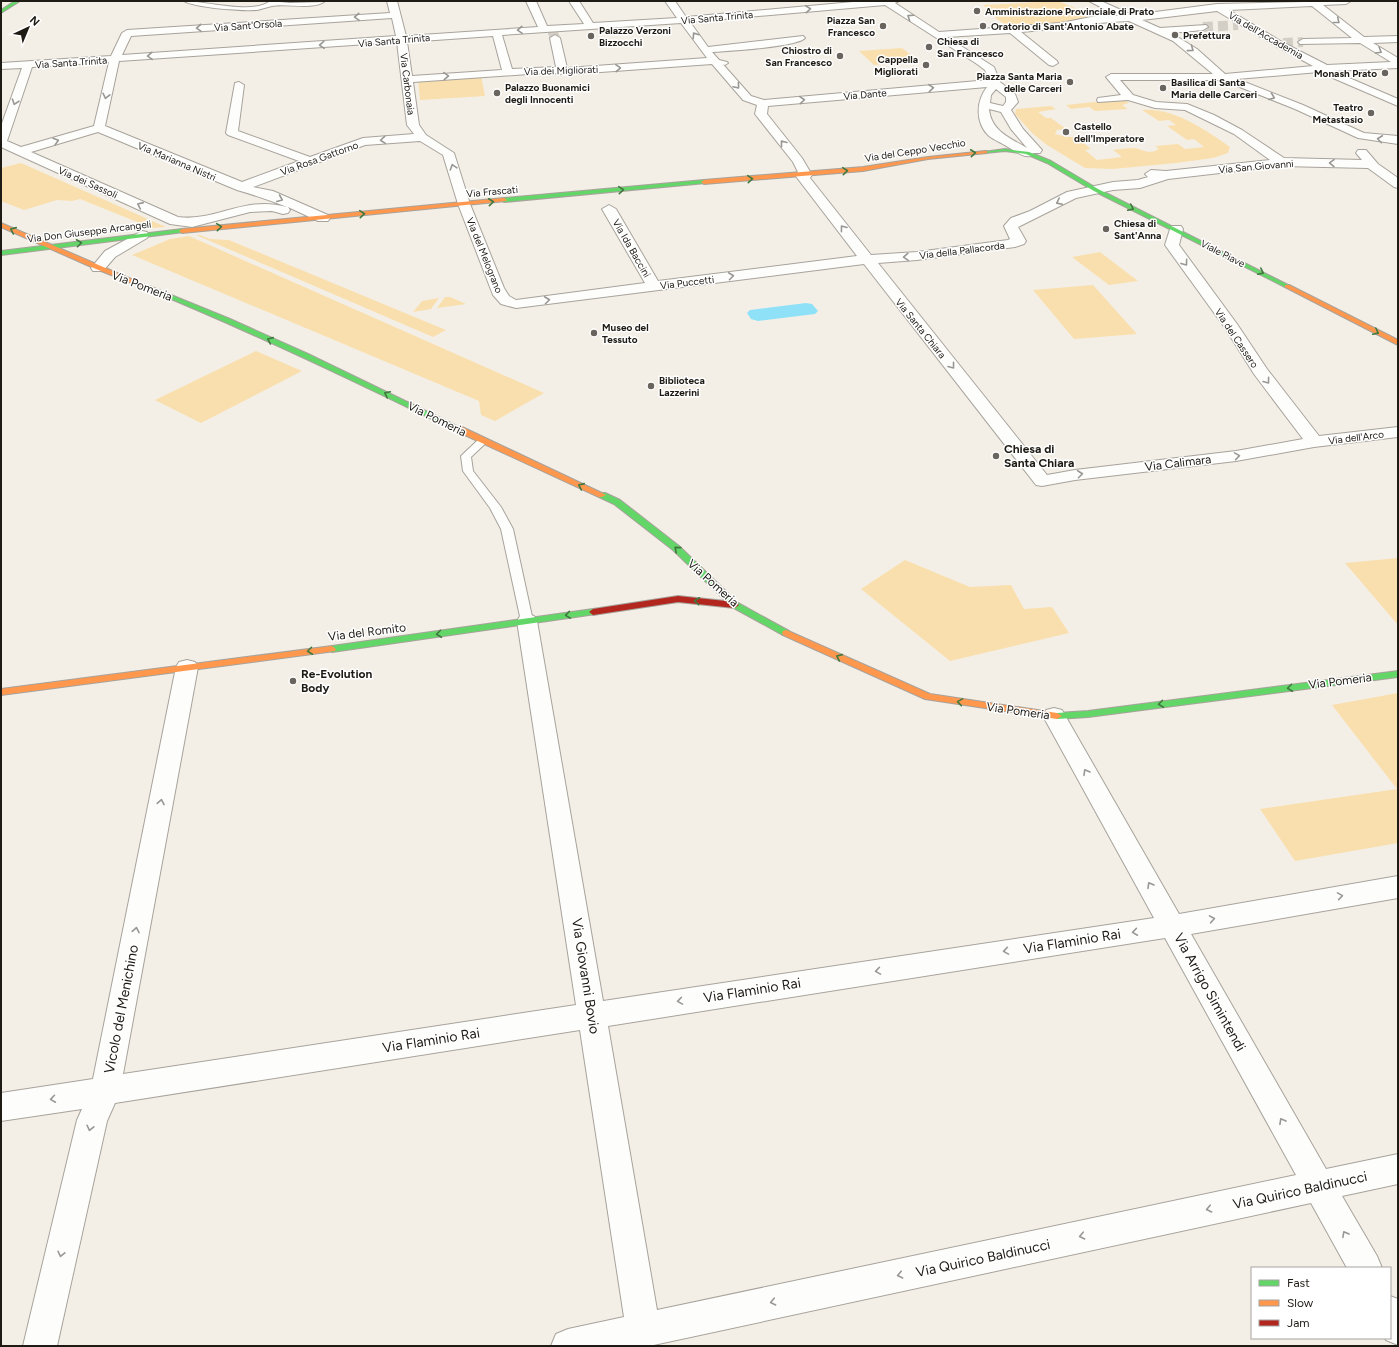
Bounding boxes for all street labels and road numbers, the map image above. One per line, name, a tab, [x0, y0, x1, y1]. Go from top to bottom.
street label: Via Santa Trinita	[680, 8, 754, 27]
street label: Via dell'Accademia	[1226, 9, 1306, 62]
street label: Via Sant'Orsola	[214, 17, 283, 34]
street label: Via Santa Trinita	[357, 31, 431, 50]
street label: Via Carbonaia	[397, 52, 418, 116]
street label: Via Santa Trinita	[34, 53, 108, 72]
street label: Via dei Migliorati	[524, 63, 598, 78]
street label: Via Dante	[843, 86, 888, 103]
street label: Via del Ceppo Vecchio	[864, 136, 967, 165]
street label: Via Rosa Gattorno	[278, 138, 360, 179]
street label: Via Marianna Nistri	[136, 139, 218, 184]
street label: Via San Giovanni	[1218, 157, 1294, 176]
street label: Via dei Sassoli	[56, 164, 120, 201]
street label: Via Frascati	[466, 183, 518, 200]
street label: Via del Melograno	[463, 215, 506, 295]
street label: Via Don Giuseppe Arcangeli	[26, 217, 152, 246]
street label: Via Ida Baccini	[610, 217, 654, 280]
street label: Viale Piave	[1198, 237, 1248, 270]
street label: Via della Pallacorda	[919, 239, 1006, 262]
street label: Via Pomeria	[110, 268, 174, 304]
street label: Via Puccetti	[659, 273, 715, 292]
street label: Via Santa Chiara	[892, 296, 949, 361]
street label: Via del Cassero	[1212, 306, 1261, 371]
street label: Via Pomeria	[405, 399, 469, 439]
street label: Via dell'Arco	[1328, 428, 1385, 447]
street label: Via Calimara	[1144, 452, 1212, 474]
street label: Via Pomeria	[685, 556, 741, 610]
street label: Via del Romito	[327, 620, 407, 644]
street label: Via Pomeria	[1308, 670, 1372, 692]
street label: Via Pomeria	[985, 700, 1051, 722]
street label: Via Giovanni Bovio	[568, 917, 603, 1035]
street label: Via Flaminio Rai	[1022, 925, 1122, 958]
street label: Via Arrigo Simintendi	[1170, 930, 1249, 1054]
street label: Vicolo del Menichino	[101, 943, 142, 1075]
street label: Via Flaminio Rai	[702, 974, 802, 1007]
street label: Via Flaminio Rai	[381, 1024, 481, 1057]
street label: Via Quirico Baldinucci	[1231, 1168, 1369, 1213]
street label: Via Quirico Baldinucci	[914, 1236, 1052, 1281]

